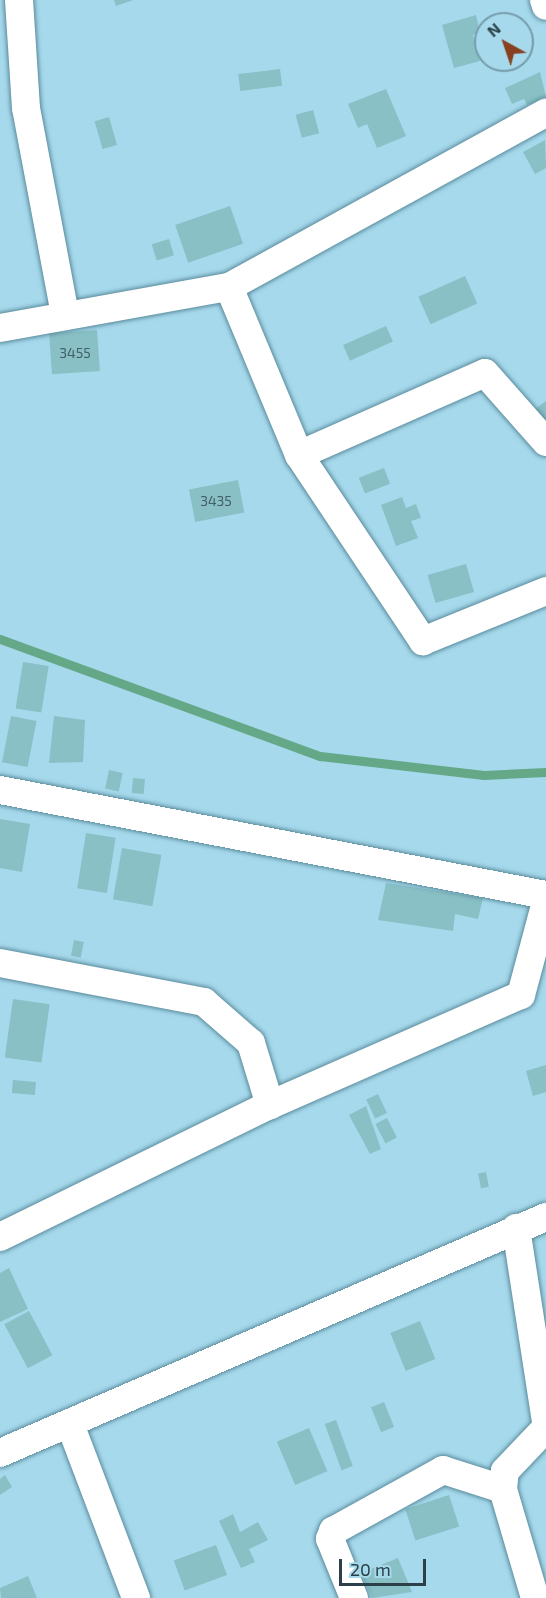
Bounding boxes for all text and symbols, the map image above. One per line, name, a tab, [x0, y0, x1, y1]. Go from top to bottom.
north arrow	[474, 12, 534, 72]
text: N	[483, 18, 504, 40]
house number: 3455	[59, 345, 91, 361]
house number: 3435	[200, 493, 232, 509]
scale bar	[342, 1547, 429, 1585]
text: 20 m	[350, 1558, 391, 1580]

